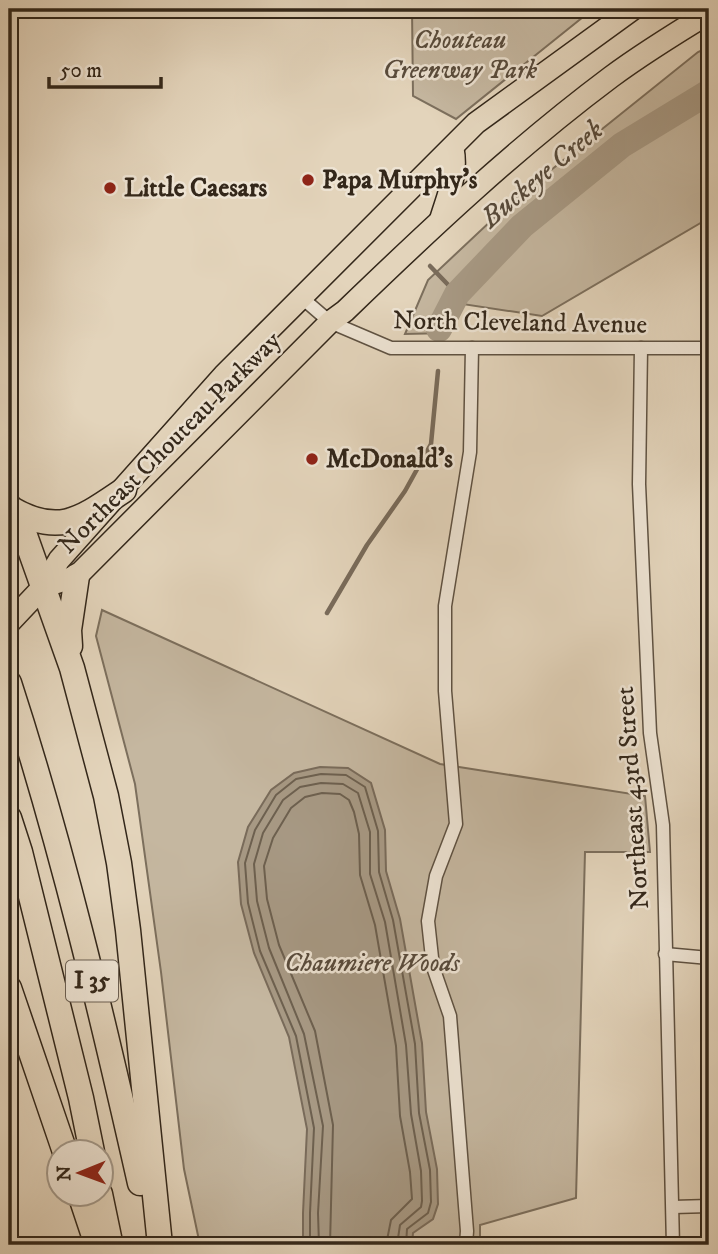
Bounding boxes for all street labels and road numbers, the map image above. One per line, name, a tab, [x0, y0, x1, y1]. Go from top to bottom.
street label: North Cleveland Avenue	[393, 304, 647, 342]
street label: Northeast Chouteau Parkway	[52, 324, 289, 561]
street label: Northeast 43rd Street	[609, 685, 657, 911]
road number: I 35	[66, 960, 118, 1001]

